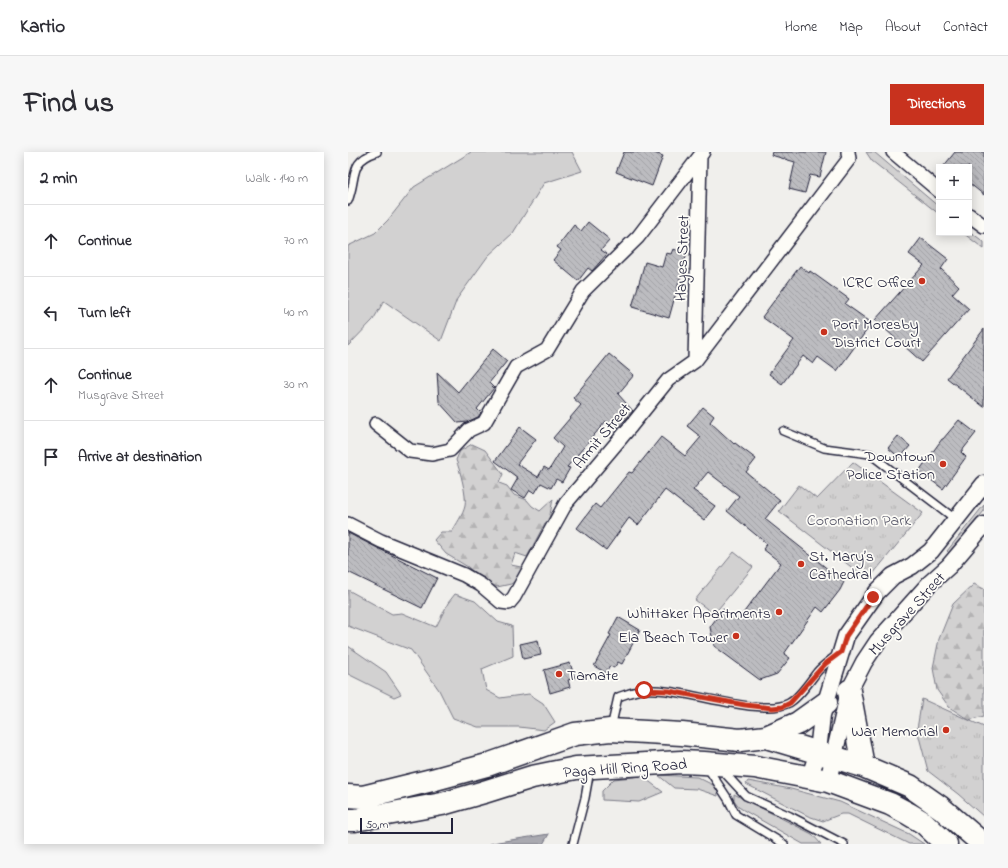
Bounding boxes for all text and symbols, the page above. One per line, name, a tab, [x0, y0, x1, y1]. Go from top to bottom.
text: Kartio	[20, 14, 65, 41]
text: Home	[785, 17, 817, 38]
text: Map	[839, 17, 863, 38]
text: About	[885, 17, 921, 38]
text: Contact	[943, 17, 988, 38]
text: Find us	[24, 84, 114, 125]
button: Directions	[890, 84, 984, 125]
map controls	[936, 164, 972, 236]
button: +	[936, 164, 972, 200]
text: 2 min	[40, 166, 77, 191]
text: Walk · 140 m	[245, 169, 308, 188]
button: −	[936, 200, 972, 236]
street label: Hayes Street	[669, 214, 697, 302]
icon: ahead	[40, 230, 62, 252]
text: Continue	[78, 230, 132, 252]
text: 70 m	[284, 231, 308, 250]
place label: ICRC Office	[843, 271, 915, 295]
marker: ICRC Office	[917, 276, 927, 286]
icon: left	[40, 302, 62, 324]
text: Turn left	[78, 302, 131, 324]
text: 40 m	[284, 303, 308, 322]
place label: Port Moresby District Court	[831, 313, 922, 355]
marker: Port Moresby District Court	[819, 327, 829, 337]
text: Continue	[78, 364, 132, 386]
icon: ahead	[40, 374, 62, 396]
text: 30 m	[284, 375, 308, 394]
text: Musgrave Street	[78, 386, 164, 405]
street label: Armit Street	[568, 398, 638, 475]
place label: Downtown Police Station	[846, 445, 935, 487]
icon: arrive	[40, 446, 62, 468]
text: Arrive at destination	[78, 446, 202, 468]
marker: Downtown Police Station	[938, 459, 948, 469]
park label: Coronation Park	[807, 509, 912, 533]
place label: St. Mary’s Cathedral	[809, 545, 874, 587]
marker: St. Mary’s Cathedral	[796, 559, 806, 569]
street label: Musgrave Street	[863, 566, 952, 662]
route end	[864, 588, 882, 606]
place label: Whittaker Apartments	[627, 602, 771, 626]
marker: Whittaker Apartments	[774, 607, 784, 617]
place label: Ela Beach Tower	[618, 626, 728, 650]
marker: Ela Beach Tower	[731, 631, 741, 641]
place label: Tamate	[567, 664, 619, 688]
marker: Tamate	[554, 669, 564, 679]
route start	[635, 681, 653, 699]
place label: War Memorial	[851, 720, 938, 744]
marker: War Memorial	[941, 725, 951, 735]
street label: Paga Hill Ring Road	[562, 753, 688, 785]
scale bar	[360, 816, 453, 835]
text: 50 m	[366, 817, 388, 833]

